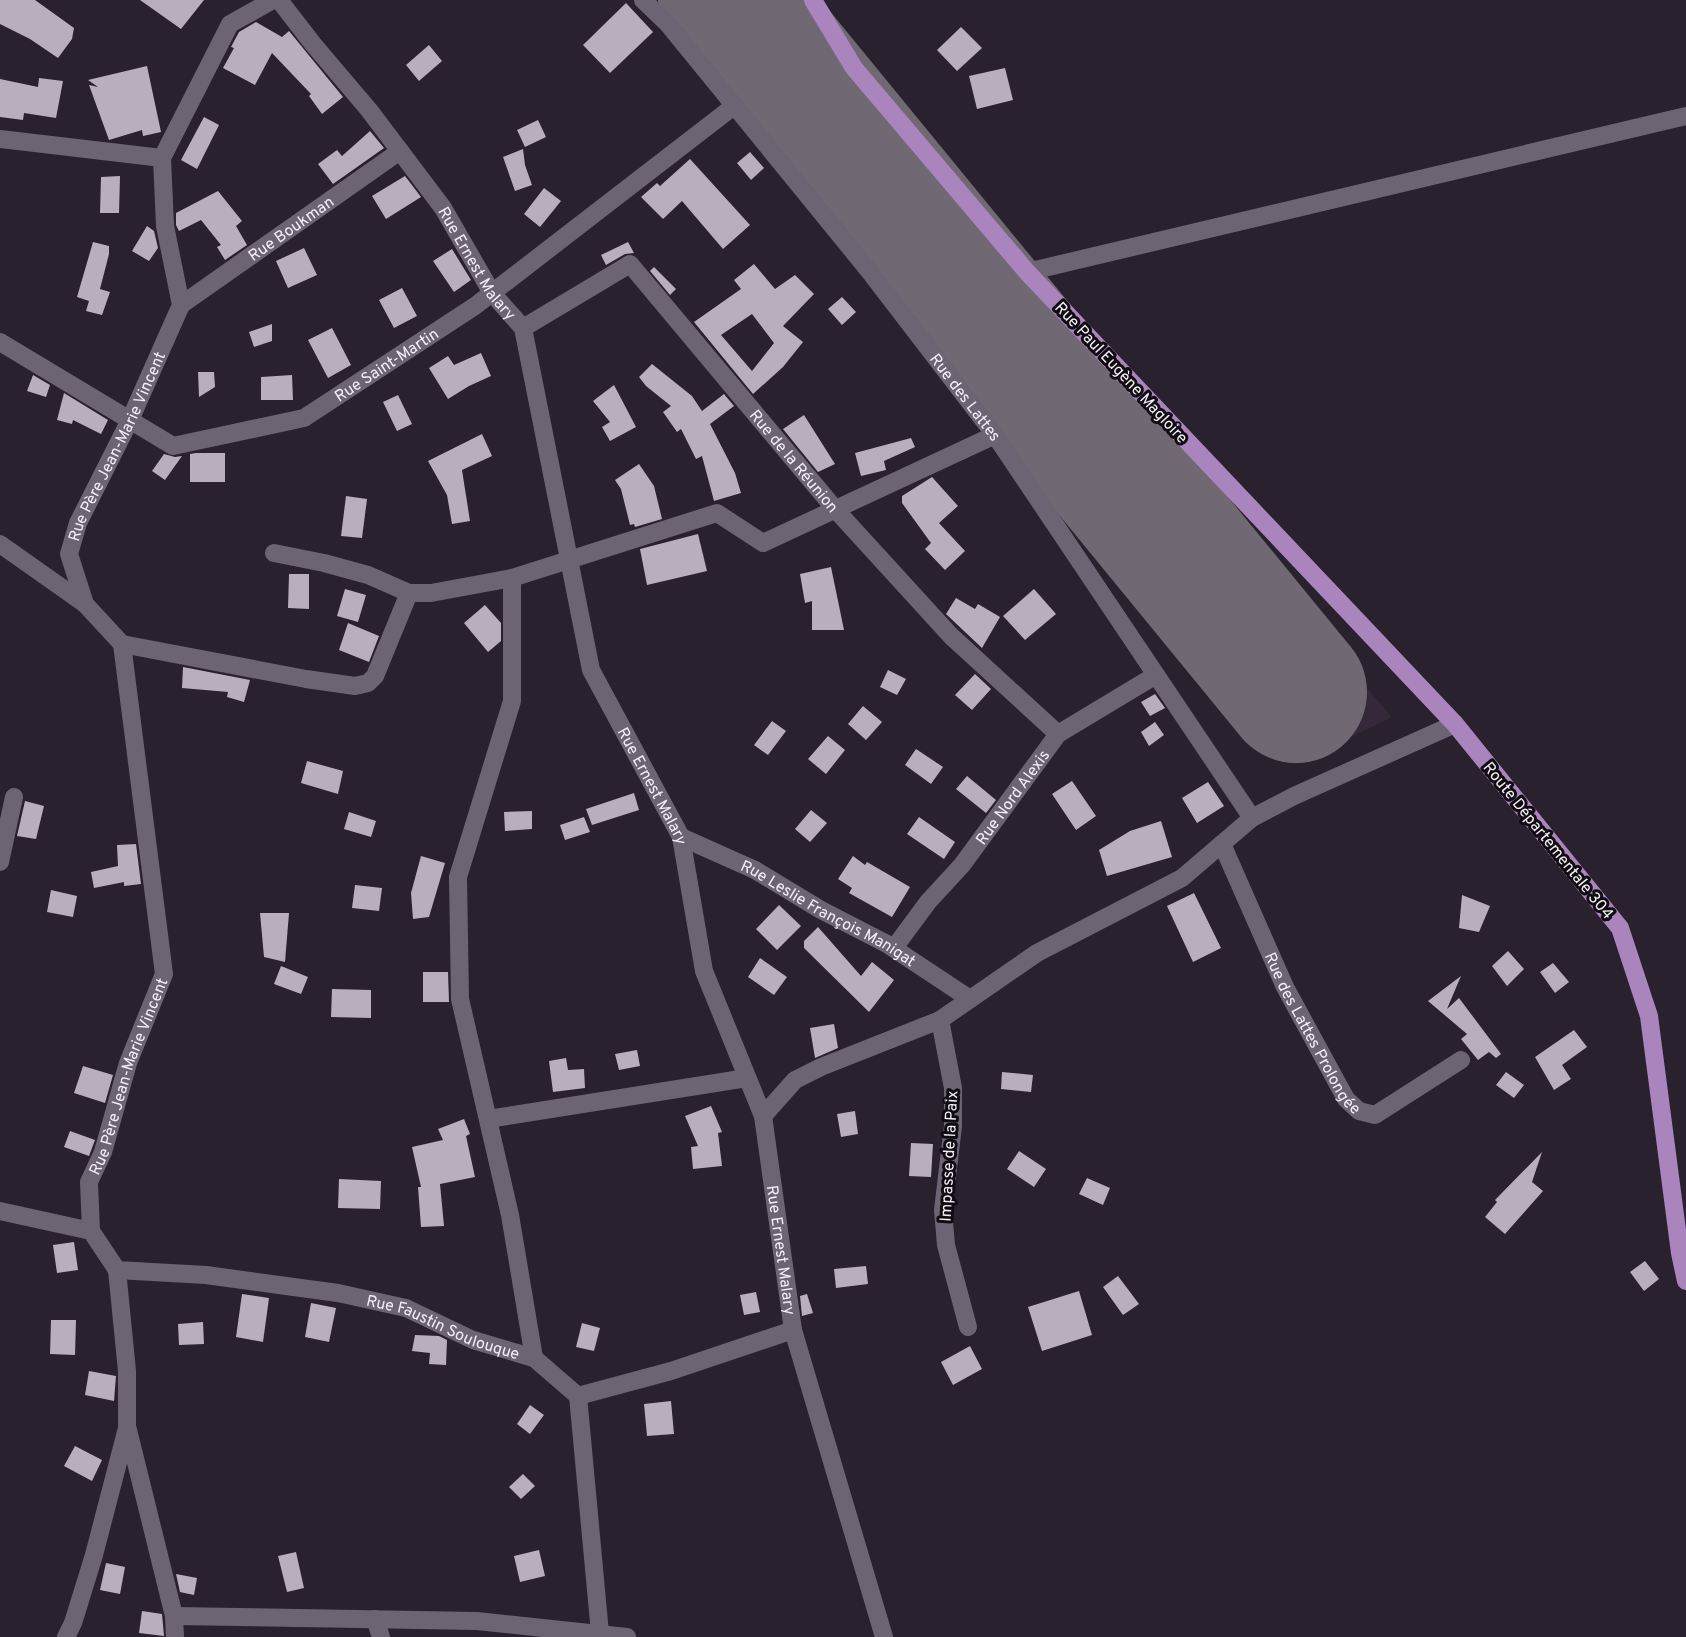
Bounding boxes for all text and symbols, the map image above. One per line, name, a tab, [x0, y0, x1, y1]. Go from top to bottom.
street label: Rue Boukman	[245, 193, 338, 267]
street label: Rue Ernest Malary	[432, 204, 519, 325]
street label: Rue Paul Eugène Magloire	[1050, 298, 1191, 448]
street label: Rue Saint-Martin	[331, 325, 443, 407]
street label: Rue Père Jean-Marie Vincent	[65, 349, 171, 544]
street label: Rue des Lattes	[924, 350, 1004, 446]
street label: Rue de la Réunion	[744, 406, 842, 518]
street label: Rue Ernest Malary	[612, 724, 690, 846]
street label: Rue Nord Alexis	[972, 747, 1055, 849]
street label: Route Départementale 304	[1478, 759, 1617, 924]
street label: Rue Leslie François Manigat	[737, 857, 919, 972]
street label: Rue des Lattes Prolongée	[1259, 950, 1364, 1120]
street label: Rue Père Jean-Marie Vincent	[86, 975, 173, 1179]
street label: Impasse de la Paix	[937, 1090, 963, 1222]
street label: Rue Ernest Malary	[761, 1184, 799, 1316]
street label: Rue Faustin Soulouque	[364, 1292, 522, 1365]

